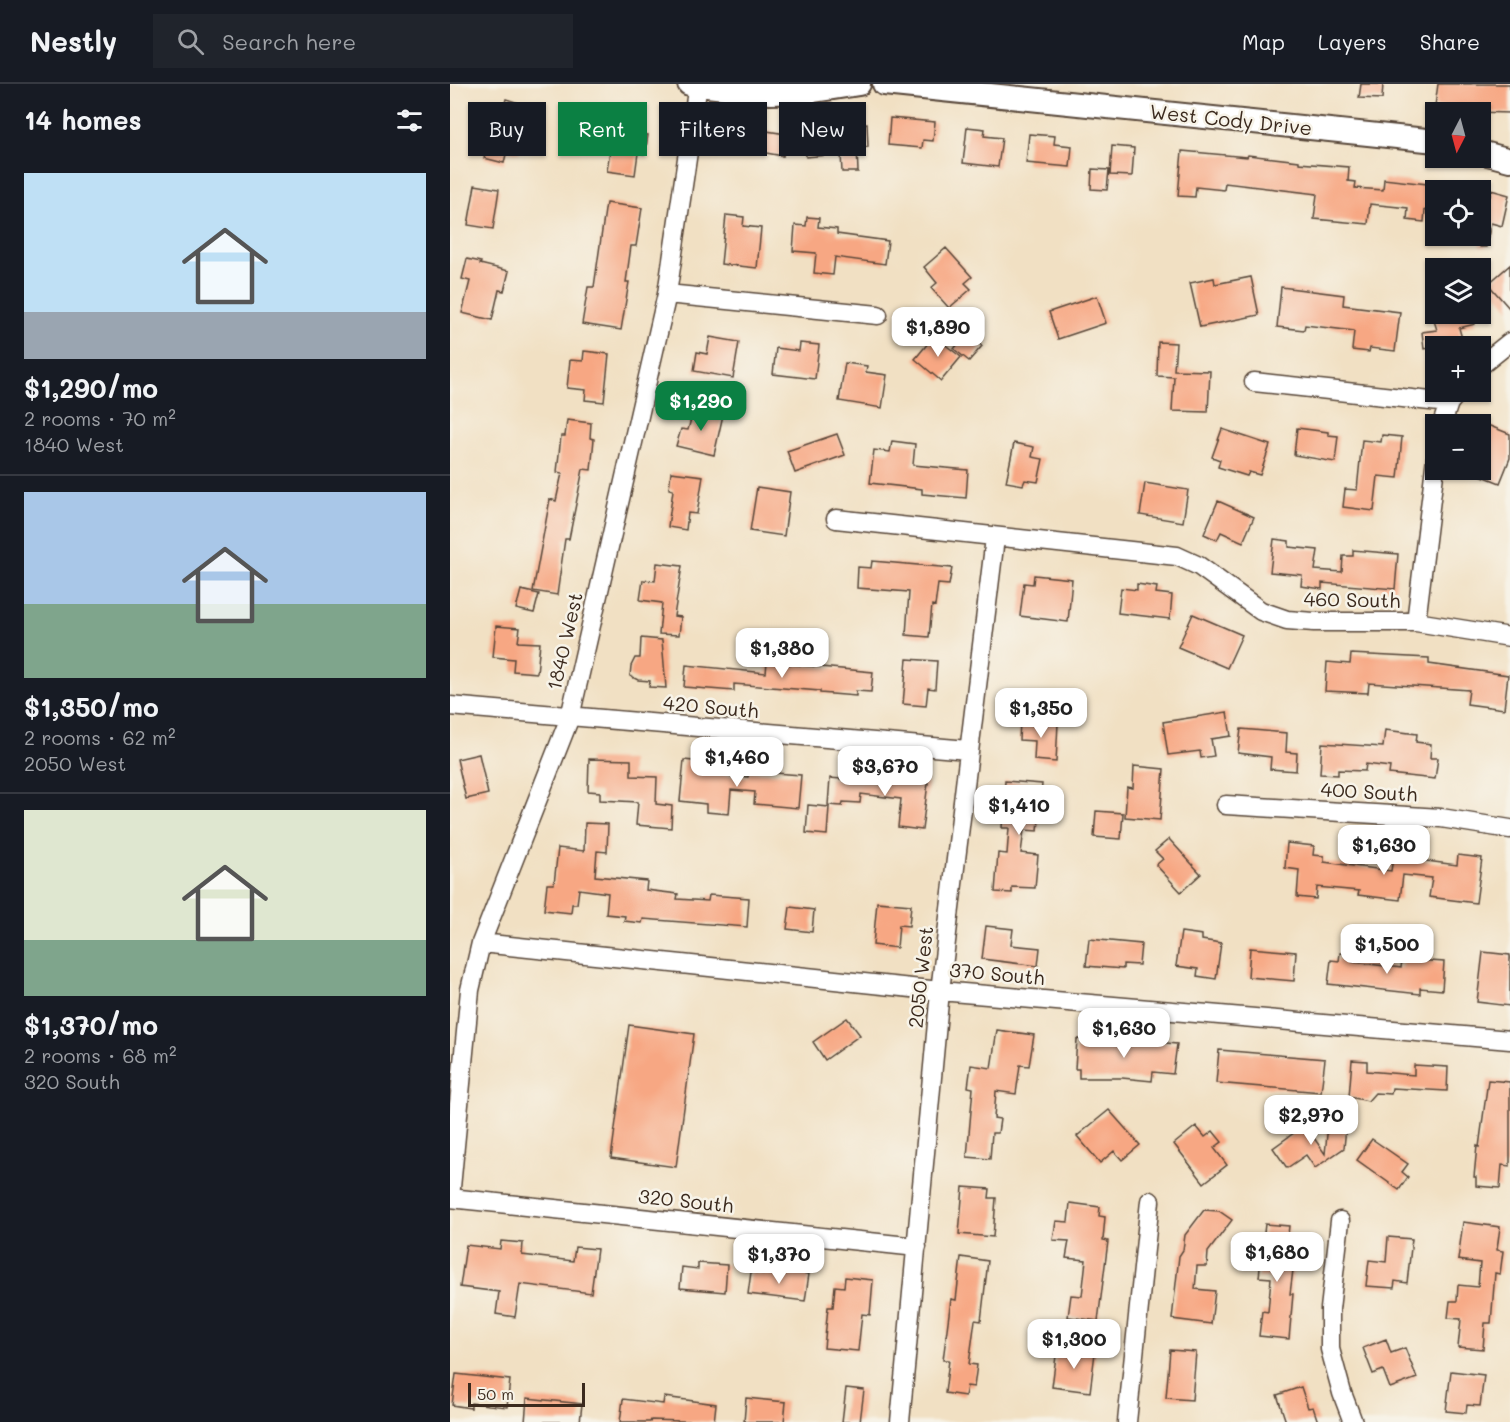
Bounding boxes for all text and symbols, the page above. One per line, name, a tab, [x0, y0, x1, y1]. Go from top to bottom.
search box	[153, 14, 573, 68]
text: Nestly	[30, 23, 117, 59]
icon: search	[174, 25, 207, 58]
text: Search here	[222, 27, 356, 56]
text: Map	[1242, 28, 1285, 55]
text: Layers	[1318, 28, 1387, 55]
text: Share	[1420, 28, 1480, 55]
street label: West Cody Drive	[1148, 98, 1314, 140]
chip: Buy	[468, 102, 546, 156]
chip: Rent	[558, 102, 647, 156]
chip: Filters	[659, 102, 767, 156]
chip: New	[779, 102, 866, 156]
north arrow	[1425, 102, 1491, 168]
map controls	[1425, 102, 1491, 480]
text: 14 homes	[24, 103, 142, 137]
icon: filters	[393, 104, 426, 137]
button: locate	[1425, 180, 1491, 246]
icon: home	[171, 212, 279, 320]
button: layers	[1425, 258, 1491, 324]
pin: $1,890	[889, 307, 987, 358]
text: $1,890	[906, 313, 970, 339]
button: +	[1425, 336, 1491, 402]
text: $1,290/mo	[24, 371, 158, 405]
pin: $1,290	[652, 381, 750, 432]
text: $1,290	[669, 387, 733, 413]
text: 2 rooms · 70 m²	[24, 405, 176, 431]
button: −	[1425, 414, 1491, 480]
text: 1840 West	[24, 431, 124, 457]
icon: home	[171, 531, 279, 639]
street label: 460 South	[1303, 585, 1401, 613]
street label: 1840 West	[540, 589, 588, 693]
pin: $1,380	[733, 628, 831, 679]
text: $1,380	[750, 634, 814, 660]
pin: $1,350	[992, 688, 1090, 739]
street label: 420 South	[662, 689, 760, 723]
text: $1,350/mo	[24, 690, 159, 724]
text: $1,350	[1009, 694, 1073, 720]
text: 2 rooms · 62 m²	[24, 724, 176, 750]
pin: $1,460	[688, 737, 786, 788]
text: $1,460	[705, 743, 770, 769]
pin: $3,670	[836, 746, 934, 797]
text: 2050 West	[24, 750, 126, 776]
text: $3,670	[852, 752, 918, 778]
street label: 400 South	[1320, 775, 1418, 807]
pin: $1,410	[970, 785, 1068, 836]
text: $1,410	[988, 791, 1050, 817]
pin: $1,630	[1335, 825, 1433, 876]
text: $1,630	[1352, 831, 1416, 857]
icon: home	[171, 849, 279, 957]
pin: $1,500	[1338, 924, 1436, 975]
street label: 2050 West	[902, 925, 938, 1029]
text: $1,500	[1355, 930, 1419, 956]
street label: 370 South	[948, 956, 1046, 990]
text: $1,370/mo	[24, 1008, 158, 1042]
pin: $1,630	[1075, 1008, 1173, 1059]
text: $1,630	[1092, 1014, 1156, 1040]
text: 2 rooms · 68 m²	[24, 1042, 177, 1068]
text: 320 South	[24, 1068, 120, 1094]
pin: $2,970	[1262, 1095, 1360, 1146]
text: $2,970	[1278, 1101, 1344, 1127]
street label: 320 South	[637, 1182, 735, 1218]
pin: $1,680	[1228, 1232, 1326, 1283]
pin: $1,370	[730, 1234, 828, 1285]
text: $1,680	[1245, 1238, 1309, 1264]
text: $1,370	[747, 1240, 811, 1266]
pin: $1,300	[1025, 1319, 1123, 1370]
text: $1,300	[1041, 1325, 1107, 1351]
scale bar	[468, 1380, 585, 1408]
text: 50 m	[477, 1383, 514, 1404]

